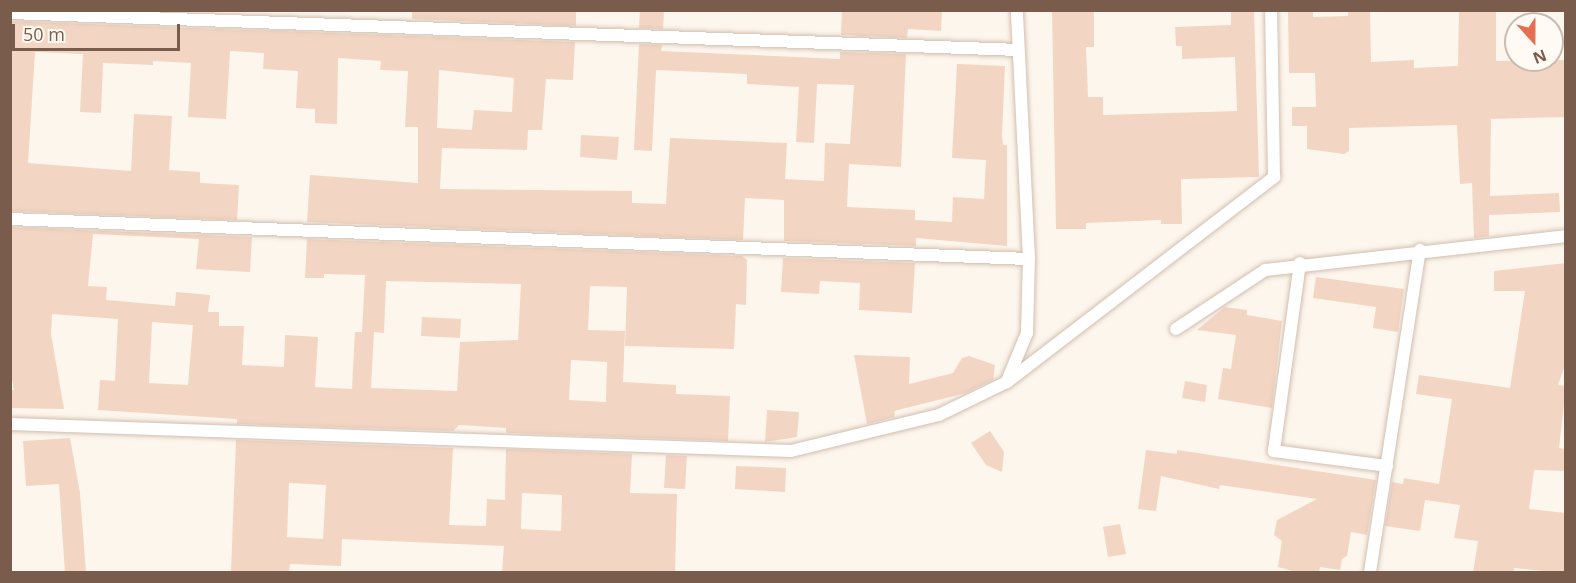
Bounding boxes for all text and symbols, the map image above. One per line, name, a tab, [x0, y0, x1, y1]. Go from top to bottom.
scale bar	[15, 12, 183, 50]
north arrow	[1504, 12, 1564, 72]
text: 50 m	[23, 22, 65, 46]
text: N	[1530, 44, 1550, 70]

